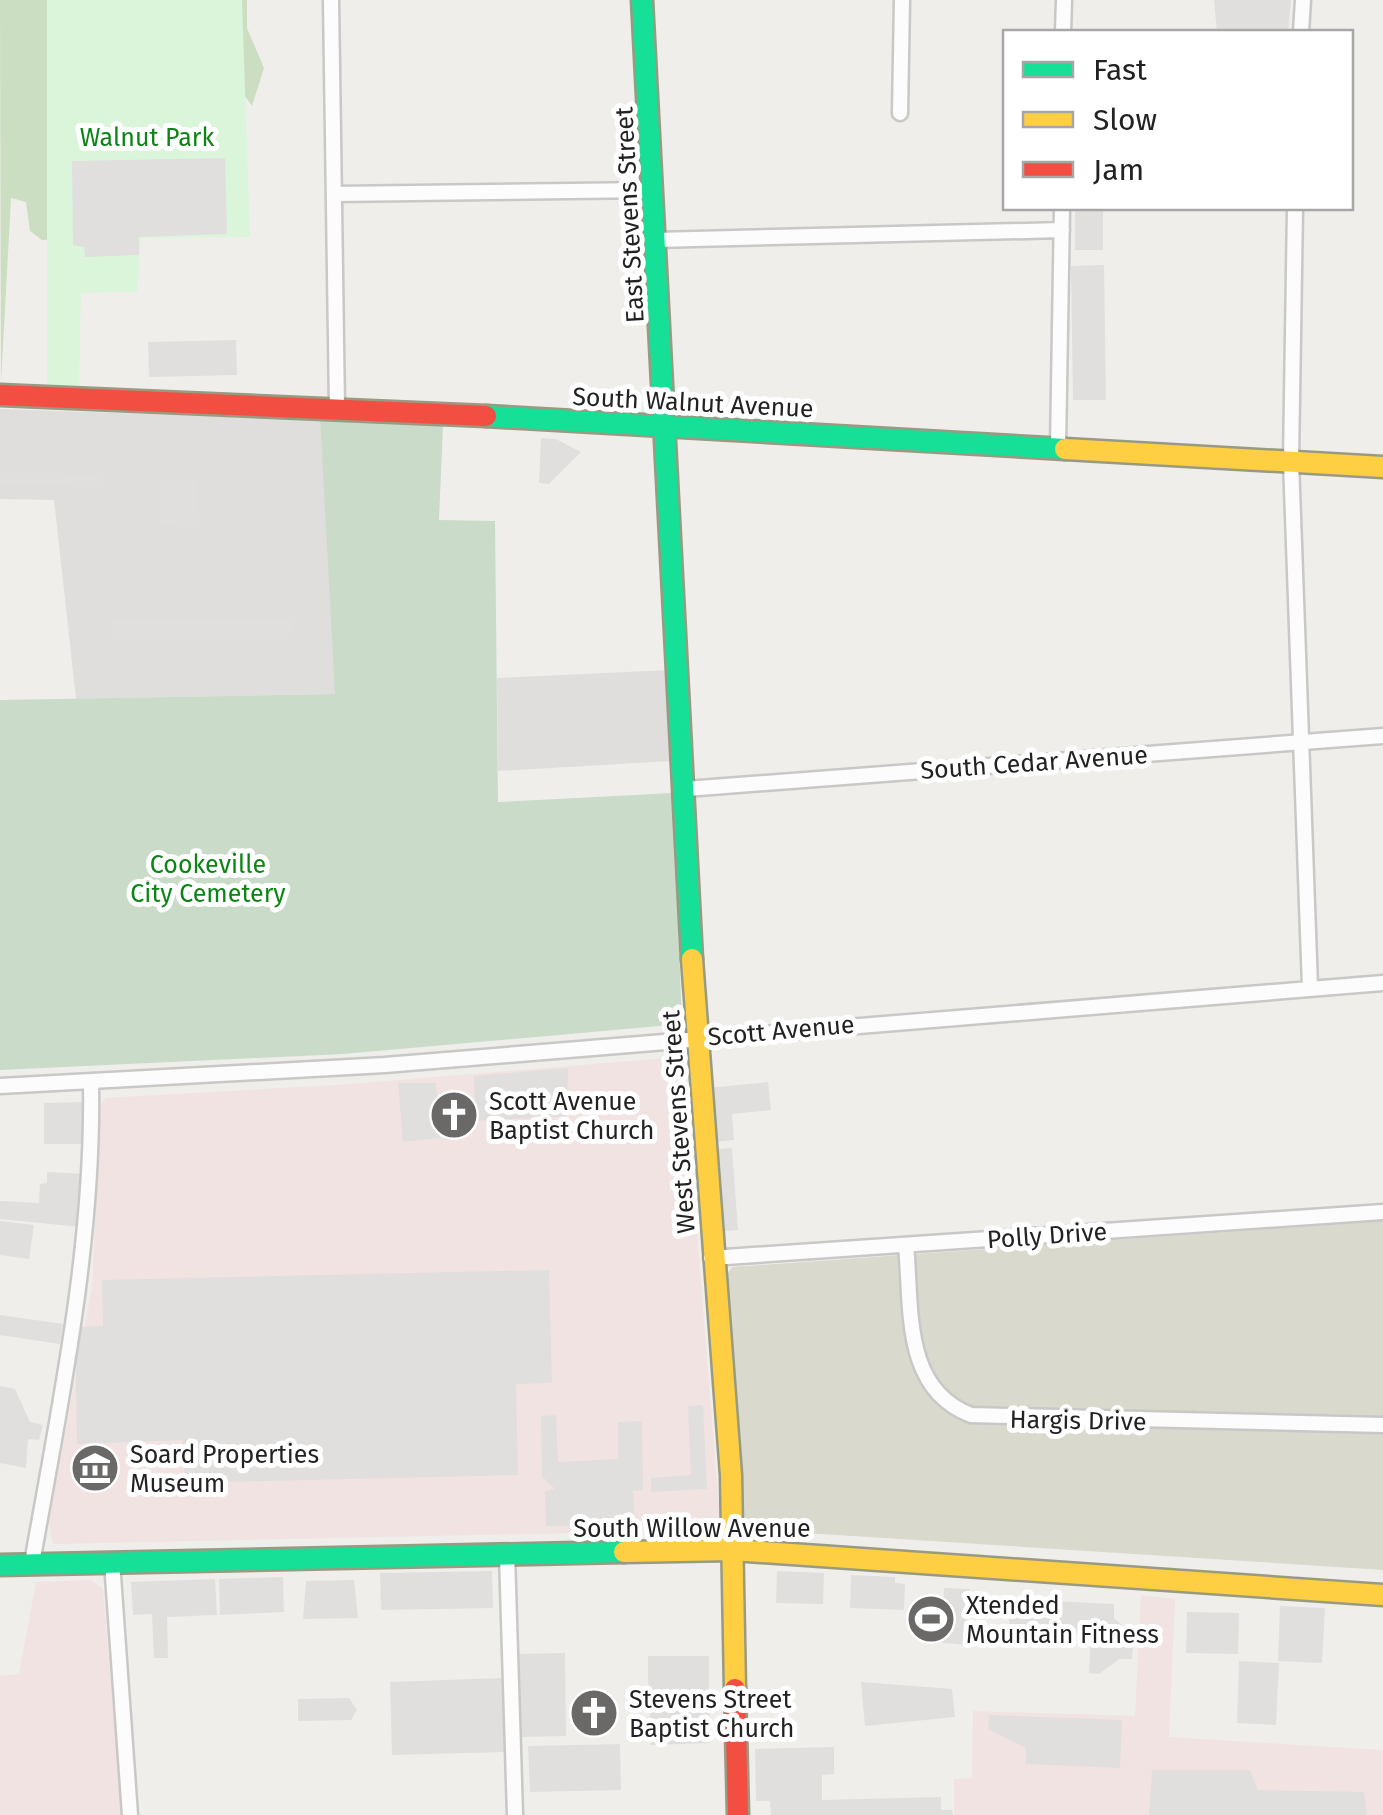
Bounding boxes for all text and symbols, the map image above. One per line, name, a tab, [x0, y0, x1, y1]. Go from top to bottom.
legend	[1003, 30, 1353, 210]
text: Fast	[1093, 52, 1147, 88]
text: Slow	[1093, 102, 1157, 138]
street label: East Stevens Street	[609, 105, 651, 324]
park label: Walnut Park	[80, 123, 215, 153]
text: Jam	[1093, 152, 1144, 188]
street label: South Walnut Avenue	[572, 382, 814, 424]
street label: South Cedar Avenue	[919, 740, 1149, 786]
park label: Cookeville City Cemetery	[130, 850, 286, 909]
street label: West Stevens Street	[656, 1008, 702, 1235]
street label: Scott Avenue	[706, 1010, 856, 1052]
place label: Scott Avenue Baptist Church	[489, 1087, 655, 1146]
church icon: Scott Avenue Baptist Church	[428, 1089, 480, 1141]
street label: Polly Drive	[986, 1217, 1108, 1255]
street label: Hargis Drive	[1009, 1405, 1147, 1437]
place label: Soard Properties Museum	[130, 1440, 319, 1499]
museum icon: Soard Properties Museum	[69, 1442, 121, 1494]
street label: South Willow Avenue	[573, 1514, 811, 1544]
place label: Xtended Mountain Fitness	[966, 1591, 1159, 1650]
sports icon: Xtended Mountain Fitness	[905, 1593, 957, 1645]
place label: Stevens Street Baptist Church	[629, 1685, 795, 1744]
church icon: Stevens Street Baptist Church	[568, 1687, 620, 1739]

